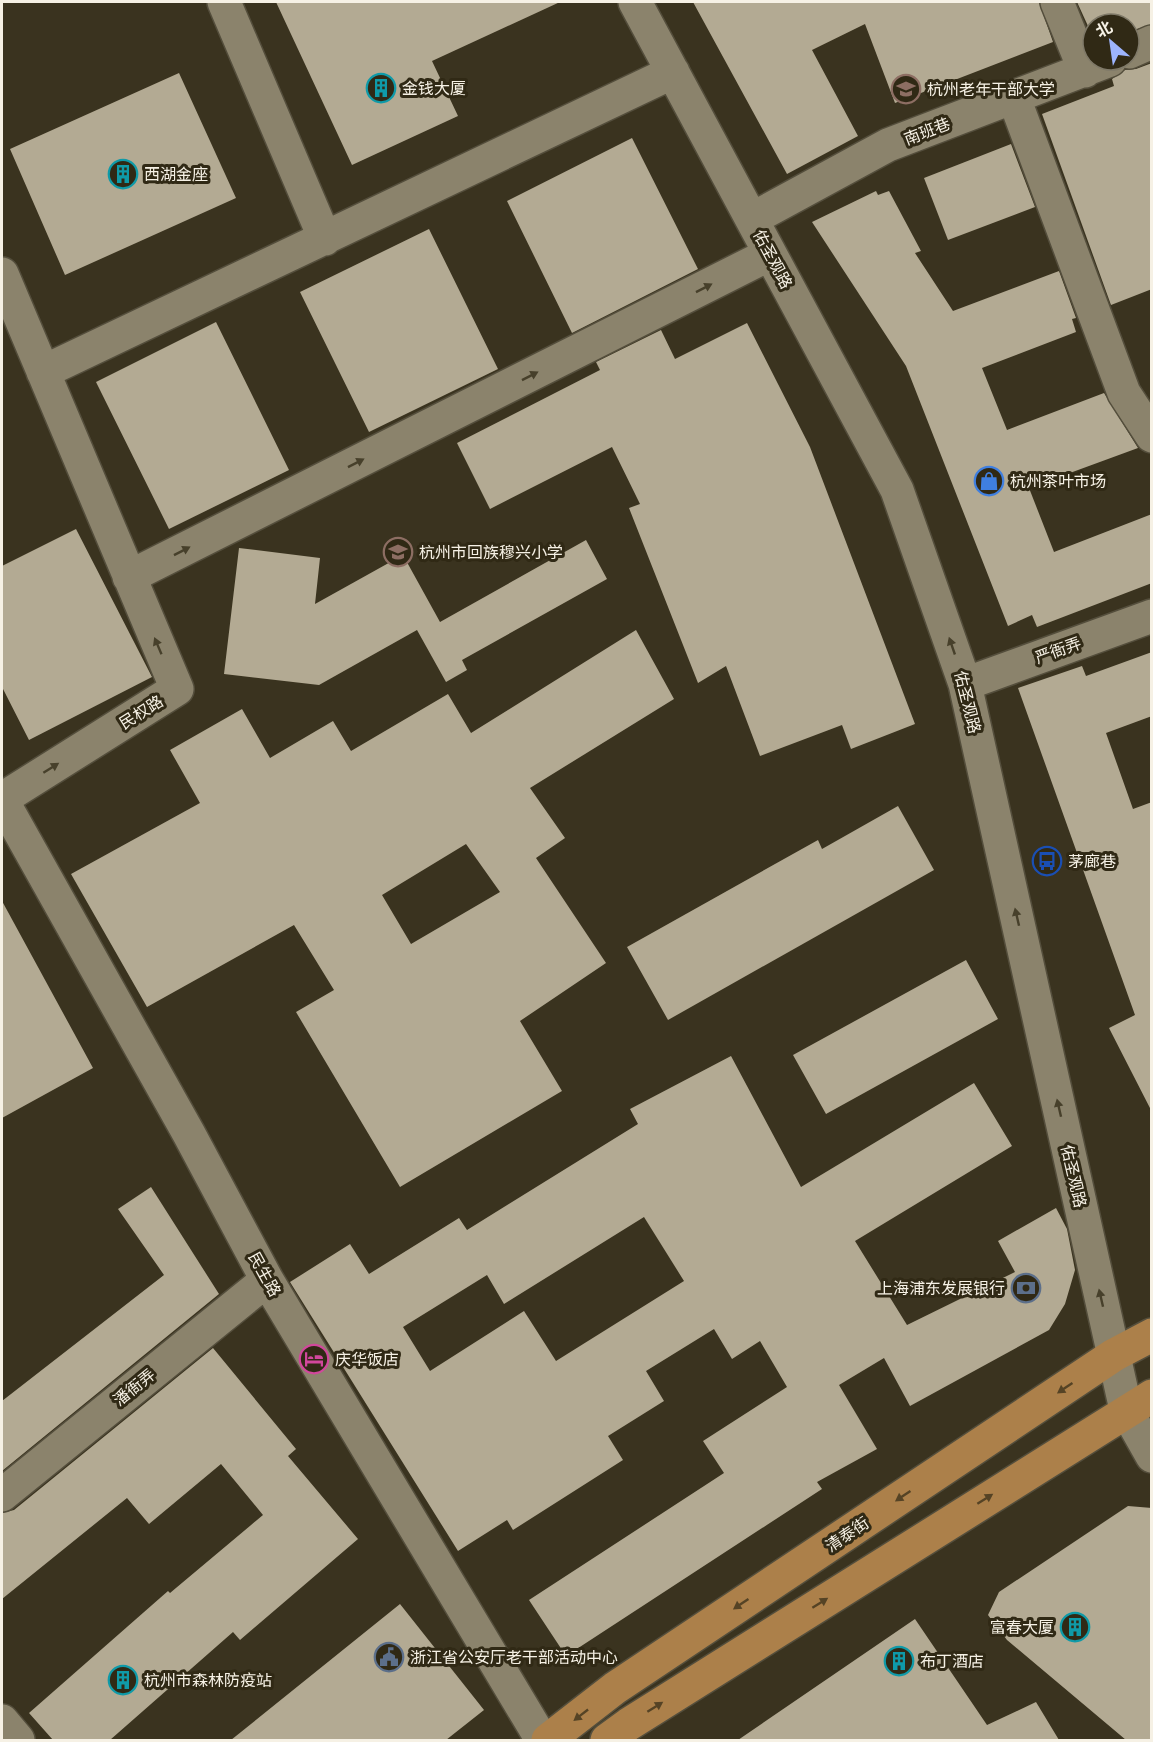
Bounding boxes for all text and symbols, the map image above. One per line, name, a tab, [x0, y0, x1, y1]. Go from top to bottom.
north arrow	[1081, 12, 1141, 72]
text: 北	[1093, 18, 1117, 43]
building icon: 金钱大厦	[365, 72, 397, 104]
school or university icon: 杭州老年干部大学	[890, 73, 922, 105]
place label: 金钱大厦	[402, 80, 466, 100]
place label: 杭州老年干部大学	[927, 81, 1055, 101]
street label: 南班巷	[902, 115, 954, 151]
building icon: 西湖金座	[107, 158, 139, 190]
place label: 西湖金座	[144, 166, 208, 186]
street label: 佑圣观路	[747, 227, 795, 293]
one-way arrow	[696, 283, 713, 293]
one-way arrow	[521, 371, 539, 381]
one-way arrow	[347, 459, 364, 468]
shop icon: 杭州茶叶市场	[973, 465, 1005, 497]
place label: 杭州茶叶市场	[1010, 473, 1106, 493]
school or university icon: 杭州市回族穆兴小学	[382, 536, 414, 568]
place label: 杭州市回族穆兴小学	[419, 544, 563, 564]
one-way arrow	[173, 546, 190, 555]
street label: 严衙弄	[1033, 634, 1085, 669]
one-way arrow	[153, 637, 163, 655]
one-way arrow	[946, 637, 956, 655]
street label: 佑圣观路	[949, 669, 984, 736]
street label: 民权路	[116, 692, 168, 735]
one-way arrow	[43, 763, 59, 774]
bus stop icon: 茅廊巷	[1031, 845, 1063, 877]
place label: 茅廊巷	[1068, 853, 1116, 873]
one-way arrow	[1011, 908, 1021, 927]
one-way arrow	[1054, 1098, 1063, 1117]
street label: 佑圣观路	[1055, 1143, 1089, 1210]
street label: 民生路	[243, 1249, 284, 1301]
bank icon: 上海浦东发展银行	[1010, 1272, 1042, 1304]
place label: 上海浦东发展银行	[877, 1280, 1005, 1300]
one-way arrow	[1096, 1288, 1105, 1307]
hotel icon: 庆华饭店	[298, 1343, 330, 1375]
place label: 庆华饭店	[335, 1351, 399, 1371]
street label: 潘衙弄	[110, 1365, 160, 1411]
one-way arrow	[1057, 1382, 1073, 1393]
one-way arrow	[895, 1490, 911, 1501]
one-way arrow	[977, 1494, 993, 1505]
street label: 清泰街	[823, 1514, 874, 1557]
one-way arrow	[812, 1598, 828, 1609]
one-way arrow	[733, 1599, 749, 1610]
building icon: 富春大厦	[1059, 1611, 1091, 1643]
place label: 富春大厦	[990, 1619, 1054, 1639]
public building icon: 浙江省公安厅老干部活动中心	[373, 1641, 405, 1673]
building icon: 布丁酒店	[883, 1645, 915, 1677]
place label: 浙江省公安厅老干部活动中心	[410, 1649, 618, 1669]
place label: 布丁酒店	[920, 1653, 984, 1673]
building icon: 杭州市森林防疫站	[107, 1664, 139, 1696]
place label: 杭州市森林防疫站	[144, 1672, 272, 1692]
one-way arrow	[647, 1702, 663, 1713]
one-way arrow	[573, 1709, 588, 1721]

